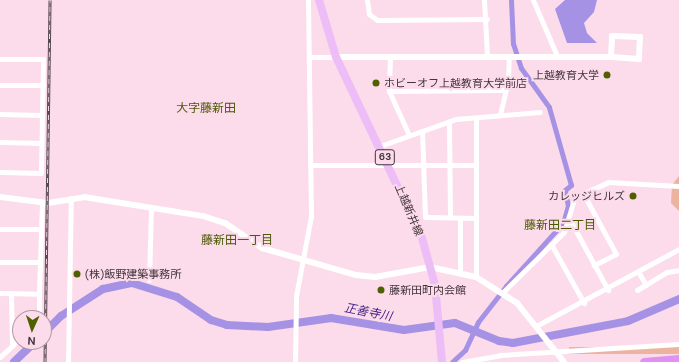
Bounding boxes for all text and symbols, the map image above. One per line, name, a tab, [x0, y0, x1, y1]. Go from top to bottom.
place label: 上越教育大学	[533, 68, 599, 82]
marker: 上越教育大学	[602, 70, 612, 80]
place label: ホビーオフ上越教育大学前店	[384, 76, 527, 90]
marker: ホビーオフ上越教育大学前店	[371, 78, 381, 88]
district label: 大字藤新田	[176, 102, 236, 116]
road number: 63	[374, 149, 396, 165]
street label: 上越新井線	[392, 182, 426, 238]
place label: カレッジヒルズ	[548, 189, 625, 203]
marker: カレッジヒルズ	[628, 191, 638, 201]
district label: 藤新田二丁目	[524, 219, 596, 233]
district label: 藤新田一丁目	[201, 234, 273, 248]
place label: (株)飯野建築事務所	[85, 267, 181, 281]
marker: (株)飯野建築事務所	[72, 269, 82, 279]
place label: 藤新田町内会館	[389, 283, 466, 297]
marker: 藤新田町内会館	[376, 285, 386, 295]
water label: 正善寺川	[343, 301, 393, 325]
north arrow	[12, 310, 52, 350]
text: N	[27, 334, 36, 348]

